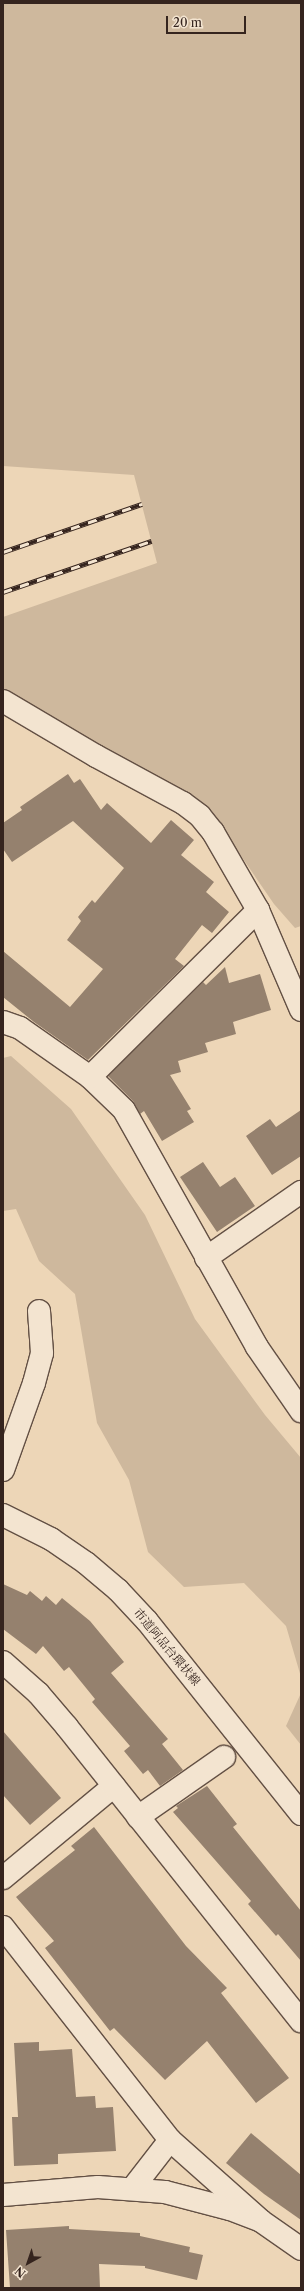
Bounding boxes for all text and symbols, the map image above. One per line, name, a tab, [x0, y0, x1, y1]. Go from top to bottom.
scale bar	[168, 8, 248, 34]
text: 20 m	[173, 15, 202, 30]
street label: 市道阿品台環状線	[131, 1606, 203, 1688]
north arrow	[8, 2243, 48, 2283]
text: N	[12, 2264, 28, 2281]

